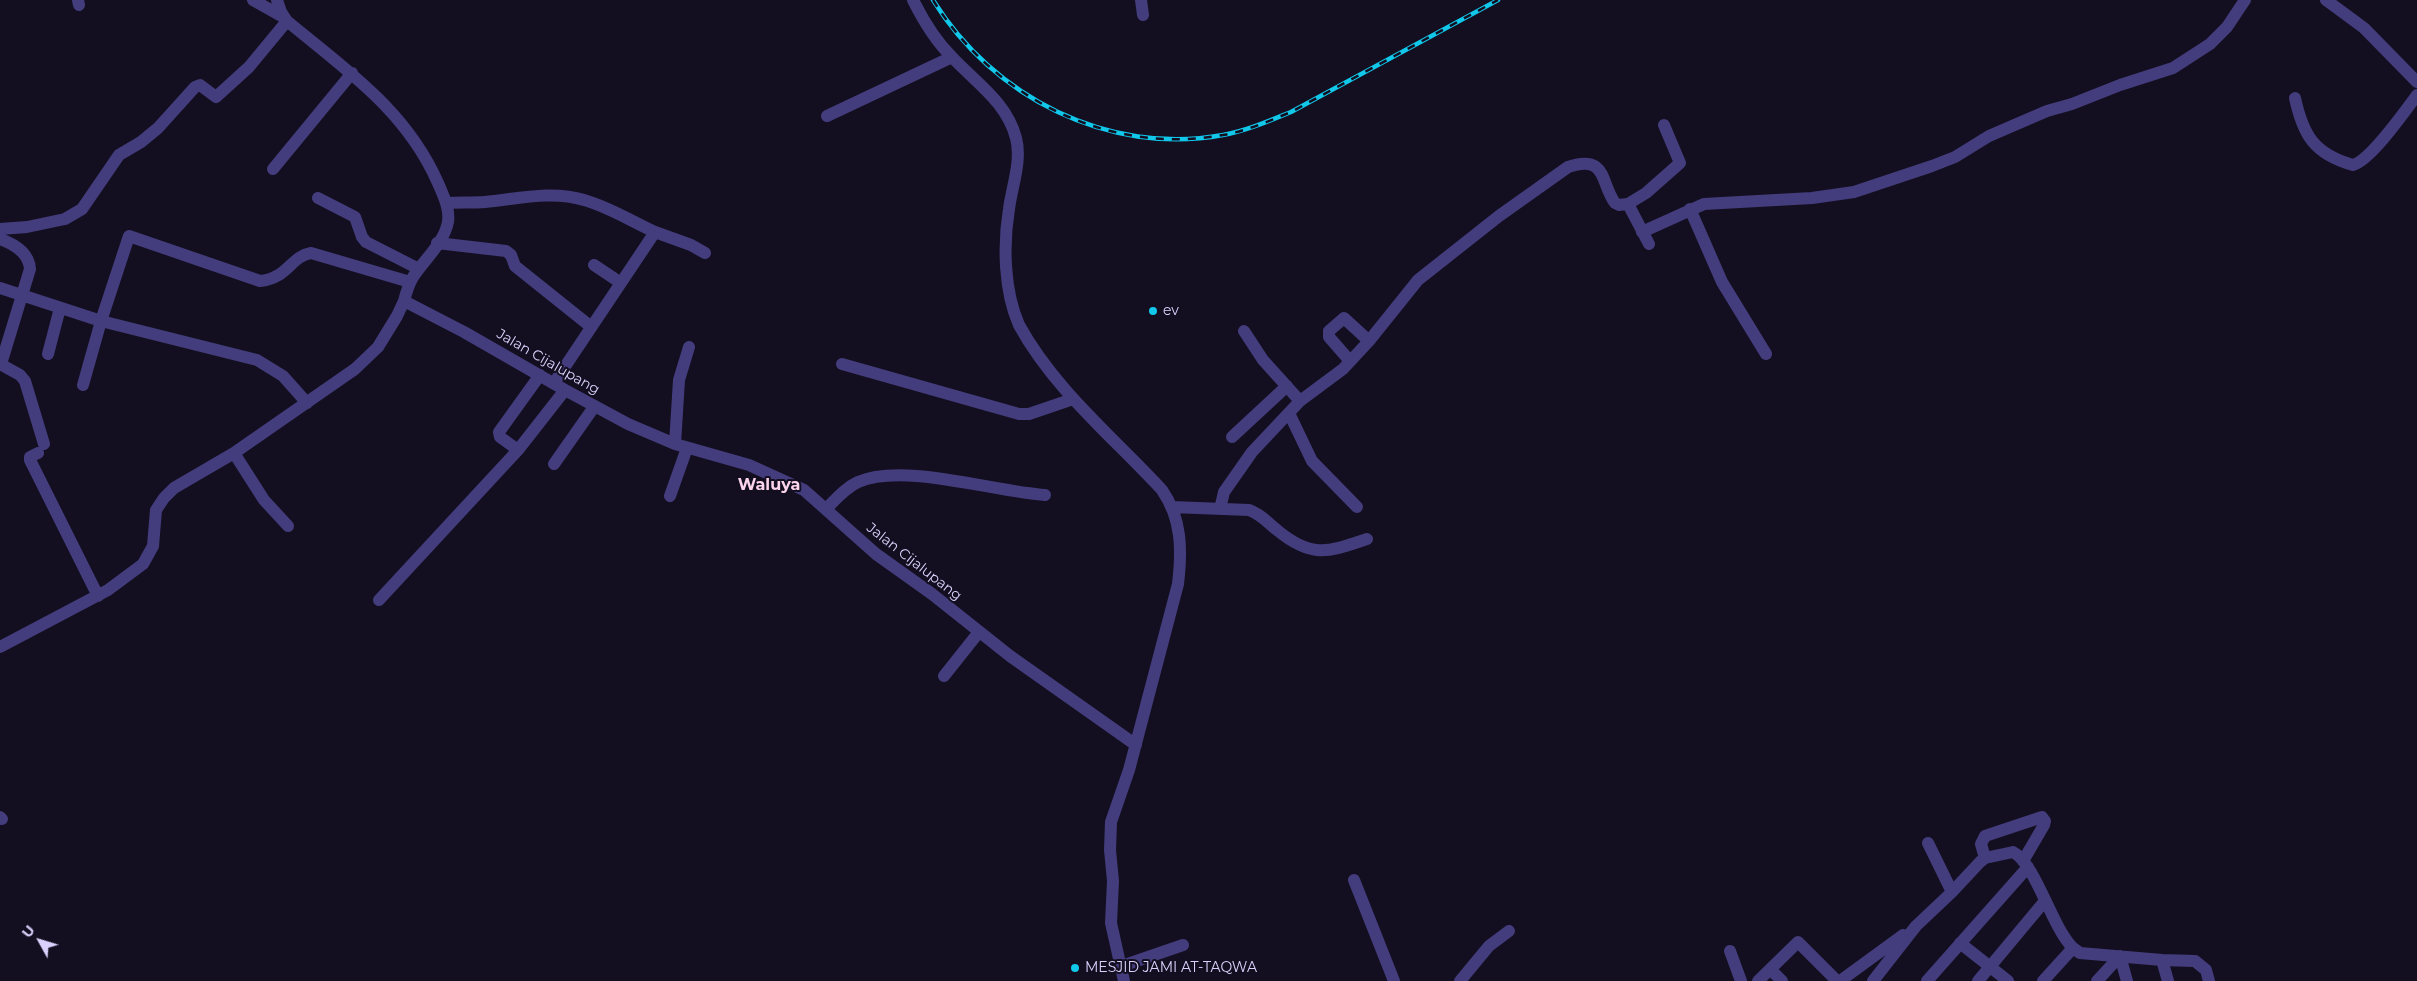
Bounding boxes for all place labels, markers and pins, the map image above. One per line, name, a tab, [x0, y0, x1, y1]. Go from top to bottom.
place label: ev	[1163, 303, 1179, 319]
marker: ev	[1147, 305, 1159, 317]
place label: MESJID JAMI AT-TAQWA	[1085, 960, 1257, 976]
marker: MESJID JAMI AT-TAQWA	[1069, 962, 1081, 974]

